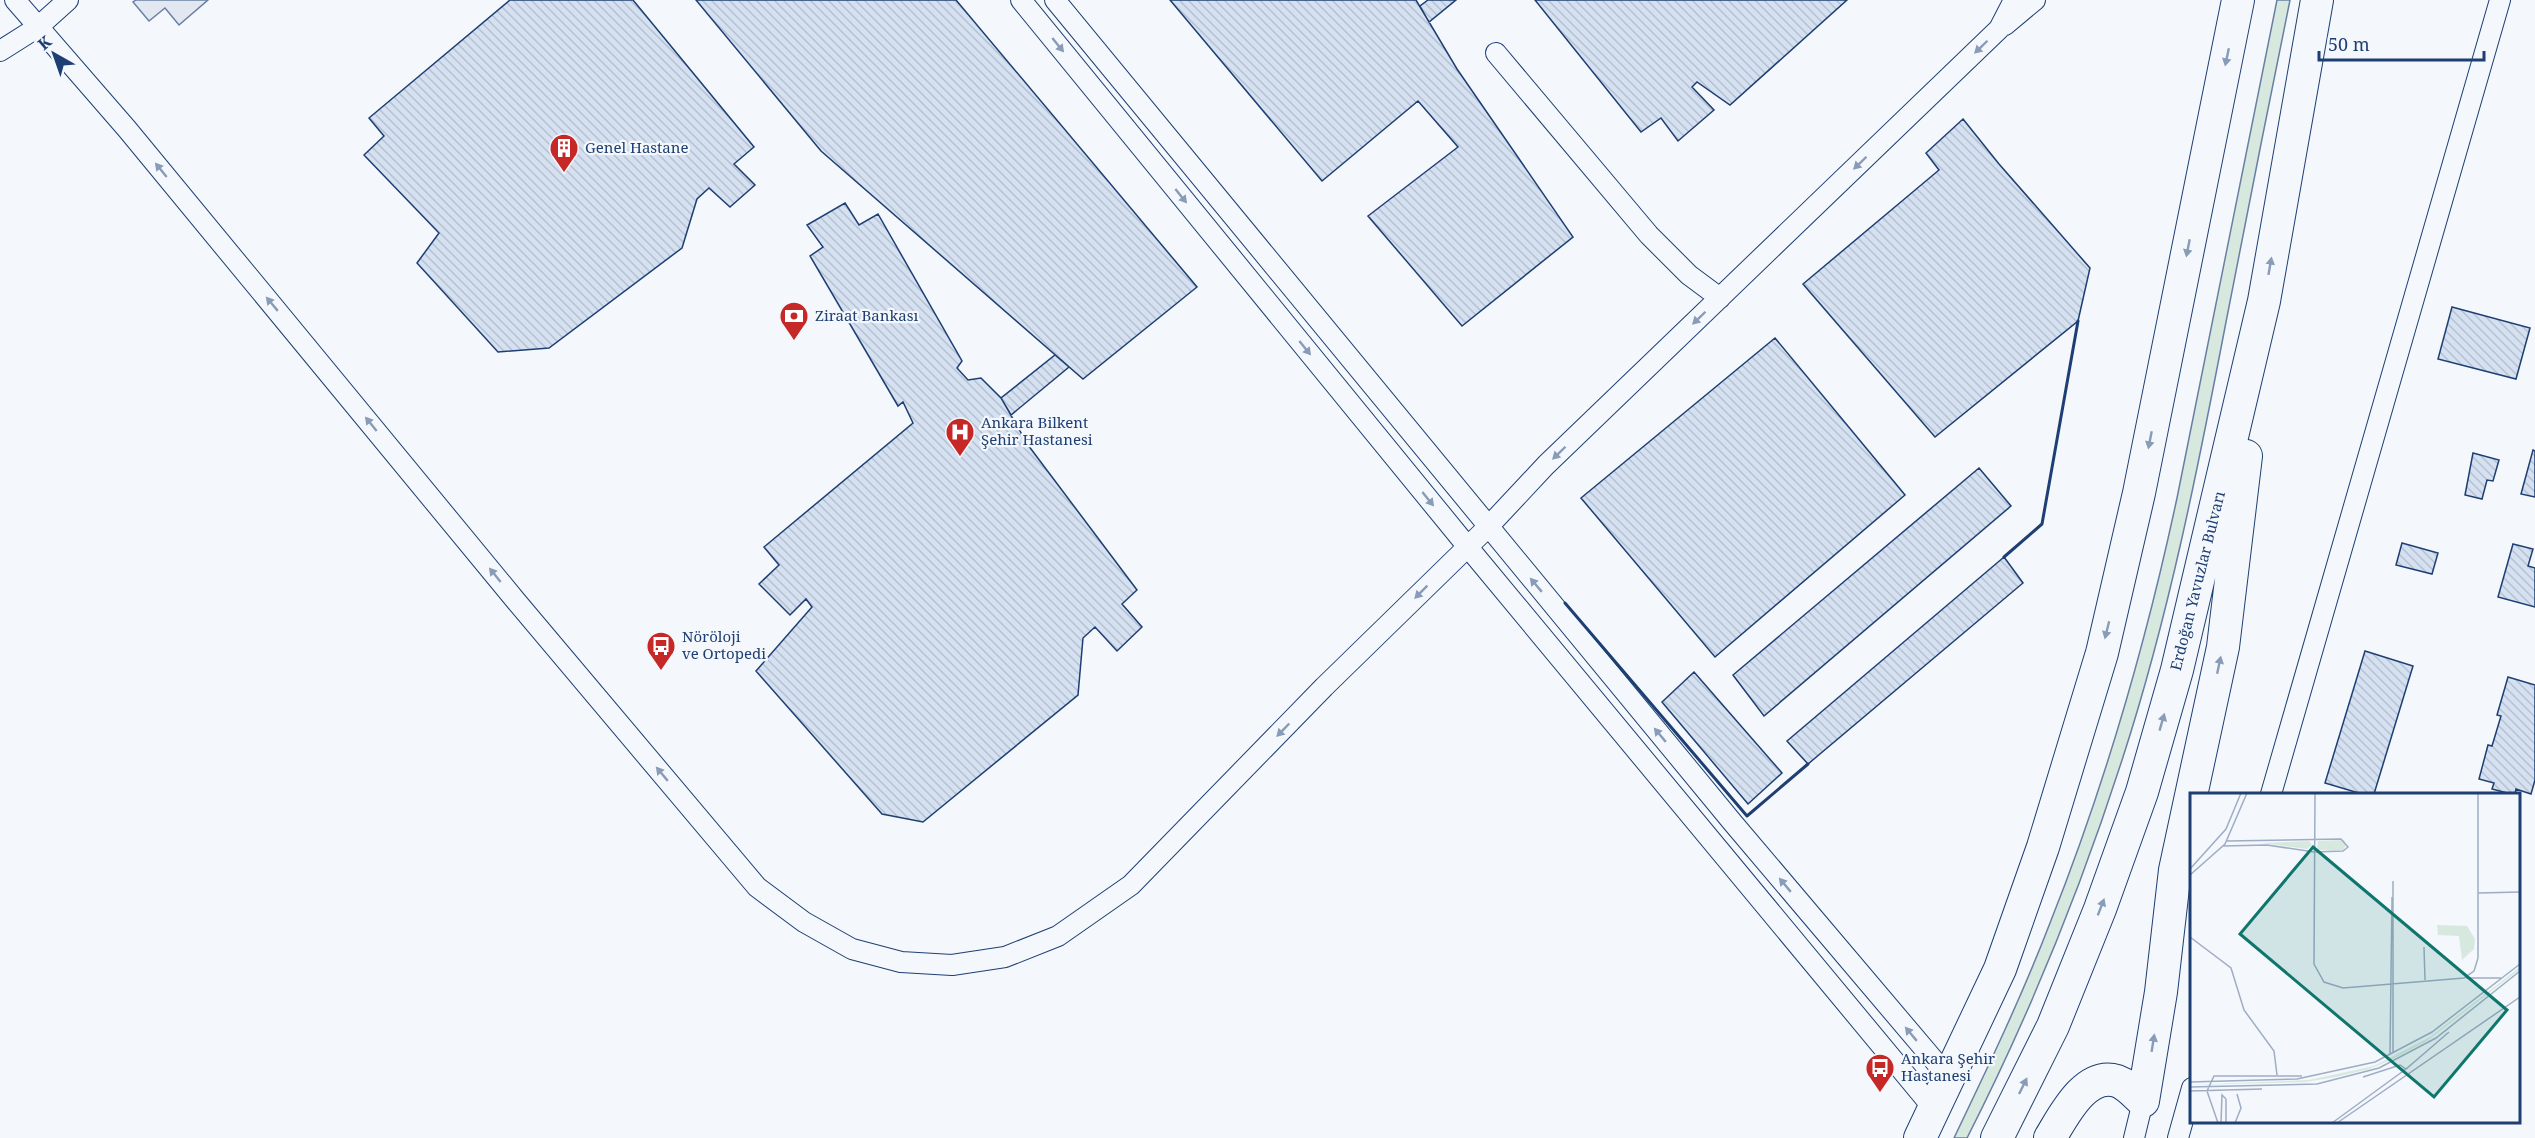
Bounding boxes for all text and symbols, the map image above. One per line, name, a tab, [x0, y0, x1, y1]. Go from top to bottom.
north arrow	[24, 24, 84, 84]
scale bar	[2319, 24, 2484, 62]
text: K	[33, 30, 56, 55]
text: 50 m	[2328, 32, 2370, 56]
one-way arrow	[1051, 37, 1064, 52]
one-way arrow	[1973, 40, 1988, 54]
one-way arrow	[2222, 48, 2231, 67]
building icon: Genel Hastane	[548, 132, 580, 174]
place label: Genel Hastane	[585, 137, 689, 157]
one-way arrow	[1853, 156, 1868, 170]
one-way arrow	[155, 163, 168, 178]
one-way arrow	[1175, 189, 1187, 204]
one-way arrow	[2183, 239, 2192, 258]
one-way arrow	[2266, 257, 2275, 276]
one-way arrow	[265, 296, 278, 312]
bank icon: Ziraat Bankası	[778, 300, 810, 342]
place label: Ziraat Bankası	[815, 305, 918, 325]
one-way arrow	[1693, 311, 1707, 325]
one-way arrow	[1298, 340, 1310, 355]
place label: Ankara Bilkent Şehir Hastanesi	[981, 412, 1093, 449]
hospital icon: Ankara Bilkent Şehir Hastanesi	[944, 416, 976, 458]
one-way arrow	[365, 417, 377, 432]
one-way arrow	[2145, 430, 2154, 449]
one-way arrow	[1552, 446, 1566, 460]
street label: Erdoğan Yavuzlar Bulvarı	[2165, 489, 2229, 673]
one-way arrow	[1421, 491, 1434, 507]
one-way arrow	[488, 567, 501, 583]
one-way arrow	[1530, 578, 1543, 593]
one-way arrow	[1414, 584, 1428, 599]
one-way arrow	[2102, 621, 2112, 639]
place label: Nöröloji ve Ortopedi	[682, 626, 766, 663]
bus stop icon: Nöröloji ve Ortopedi	[645, 630, 677, 672]
one-way arrow	[2215, 656, 2225, 675]
one-way arrow	[2158, 713, 2168, 731]
one-way arrow	[1277, 722, 1291, 736]
one-way arrow	[1654, 727, 1667, 743]
one-way arrow	[656, 767, 669, 782]
inset map	[2190, 793, 2520, 1123]
one-way arrow	[1779, 877, 1792, 893]
one-way arrow	[2096, 898, 2106, 916]
one-way arrow	[1905, 1026, 1918, 1042]
one-way arrow	[2148, 1033, 2157, 1052]
place label: Ankara Şehir Hastanesi	[1901, 1048, 1995, 1085]
bus stop icon: Ankara Şehir Hastanesi	[1864, 1052, 1896, 1094]
one-way arrow	[2019, 1077, 2028, 1094]

